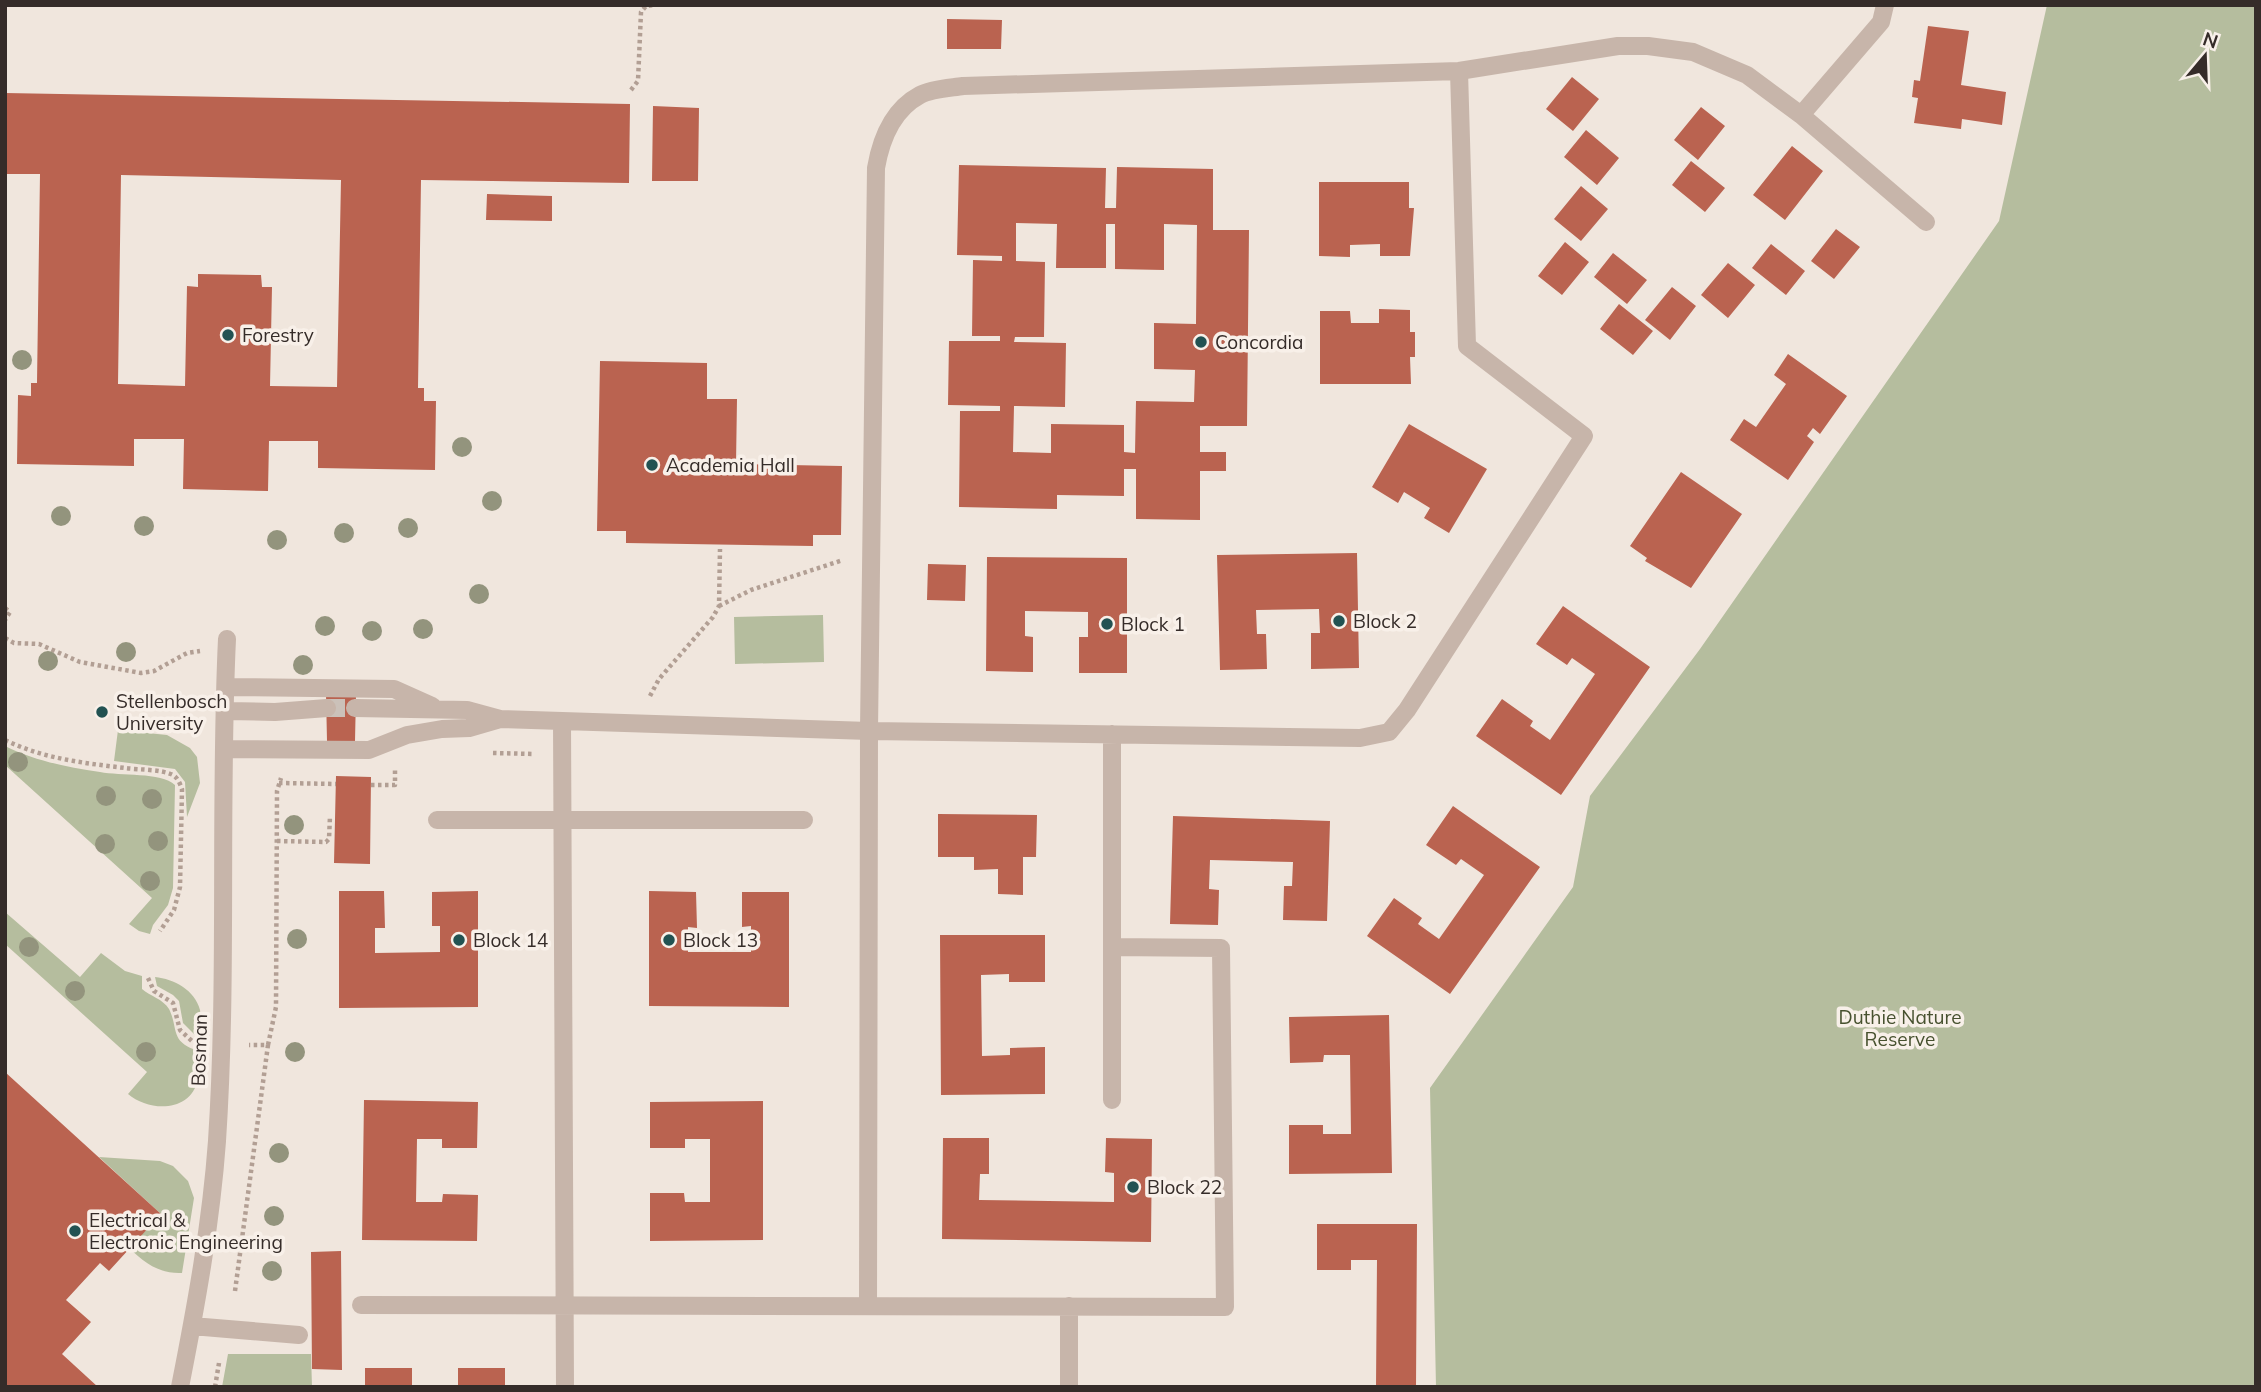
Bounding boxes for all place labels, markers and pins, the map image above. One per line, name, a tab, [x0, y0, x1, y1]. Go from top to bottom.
place label: Forestry	[242, 323, 314, 347]
marker: Forestry	[220, 327, 236, 343]
place label: Concordia	[1215, 330, 1303, 354]
marker: Concordia	[1193, 334, 1209, 350]
place label: Academia Hall	[666, 453, 795, 477]
marker: Academia Hall	[644, 457, 660, 473]
place label: Block 2	[1353, 609, 1417, 633]
place label: Block 1	[1121, 612, 1185, 636]
marker: Block 2	[1331, 613, 1347, 629]
marker: Block 1	[1099, 616, 1115, 632]
place label: Stellenbosch University	[116, 689, 227, 735]
marker: Stellenbosch University	[94, 704, 110, 720]
place label: Block 14	[473, 928, 548, 952]
place label: Block 13	[683, 928, 758, 952]
marker: Block 14	[451, 932, 467, 948]
marker: Block 13	[661, 932, 677, 948]
place label: Block 22	[1147, 1175, 1222, 1199]
marker: Block 22	[1125, 1179, 1141, 1195]
place label: Electrical & Electronic Engineering	[89, 1208, 283, 1254]
marker: Electrical & Electronic Engineering	[67, 1223, 83, 1239]

